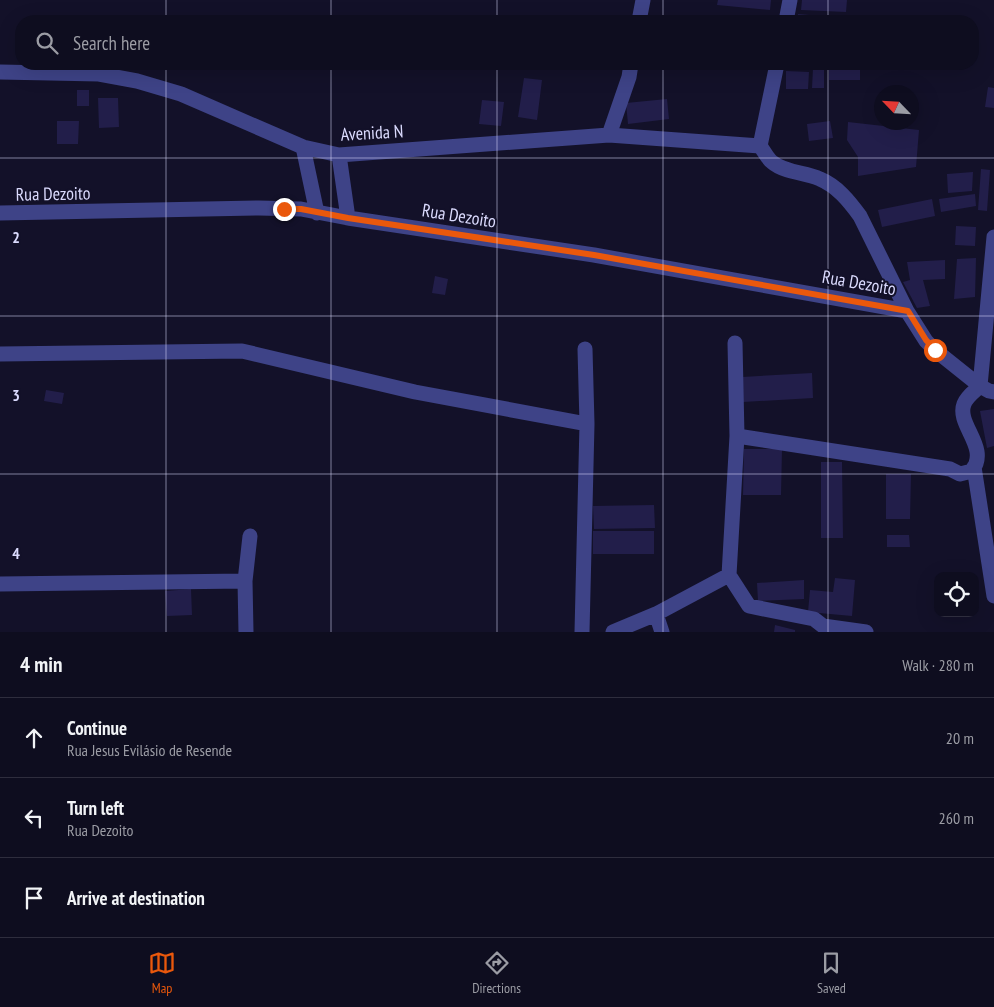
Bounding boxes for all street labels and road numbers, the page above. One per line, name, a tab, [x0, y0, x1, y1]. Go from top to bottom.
street label: Avenida N	[340, 119, 404, 146]
street label: Rua Dezoito	[15, 181, 91, 206]
street label: Rua Dezoito	[420, 198, 498, 233]
street label: Rua Dezoito	[820, 265, 898, 300]

